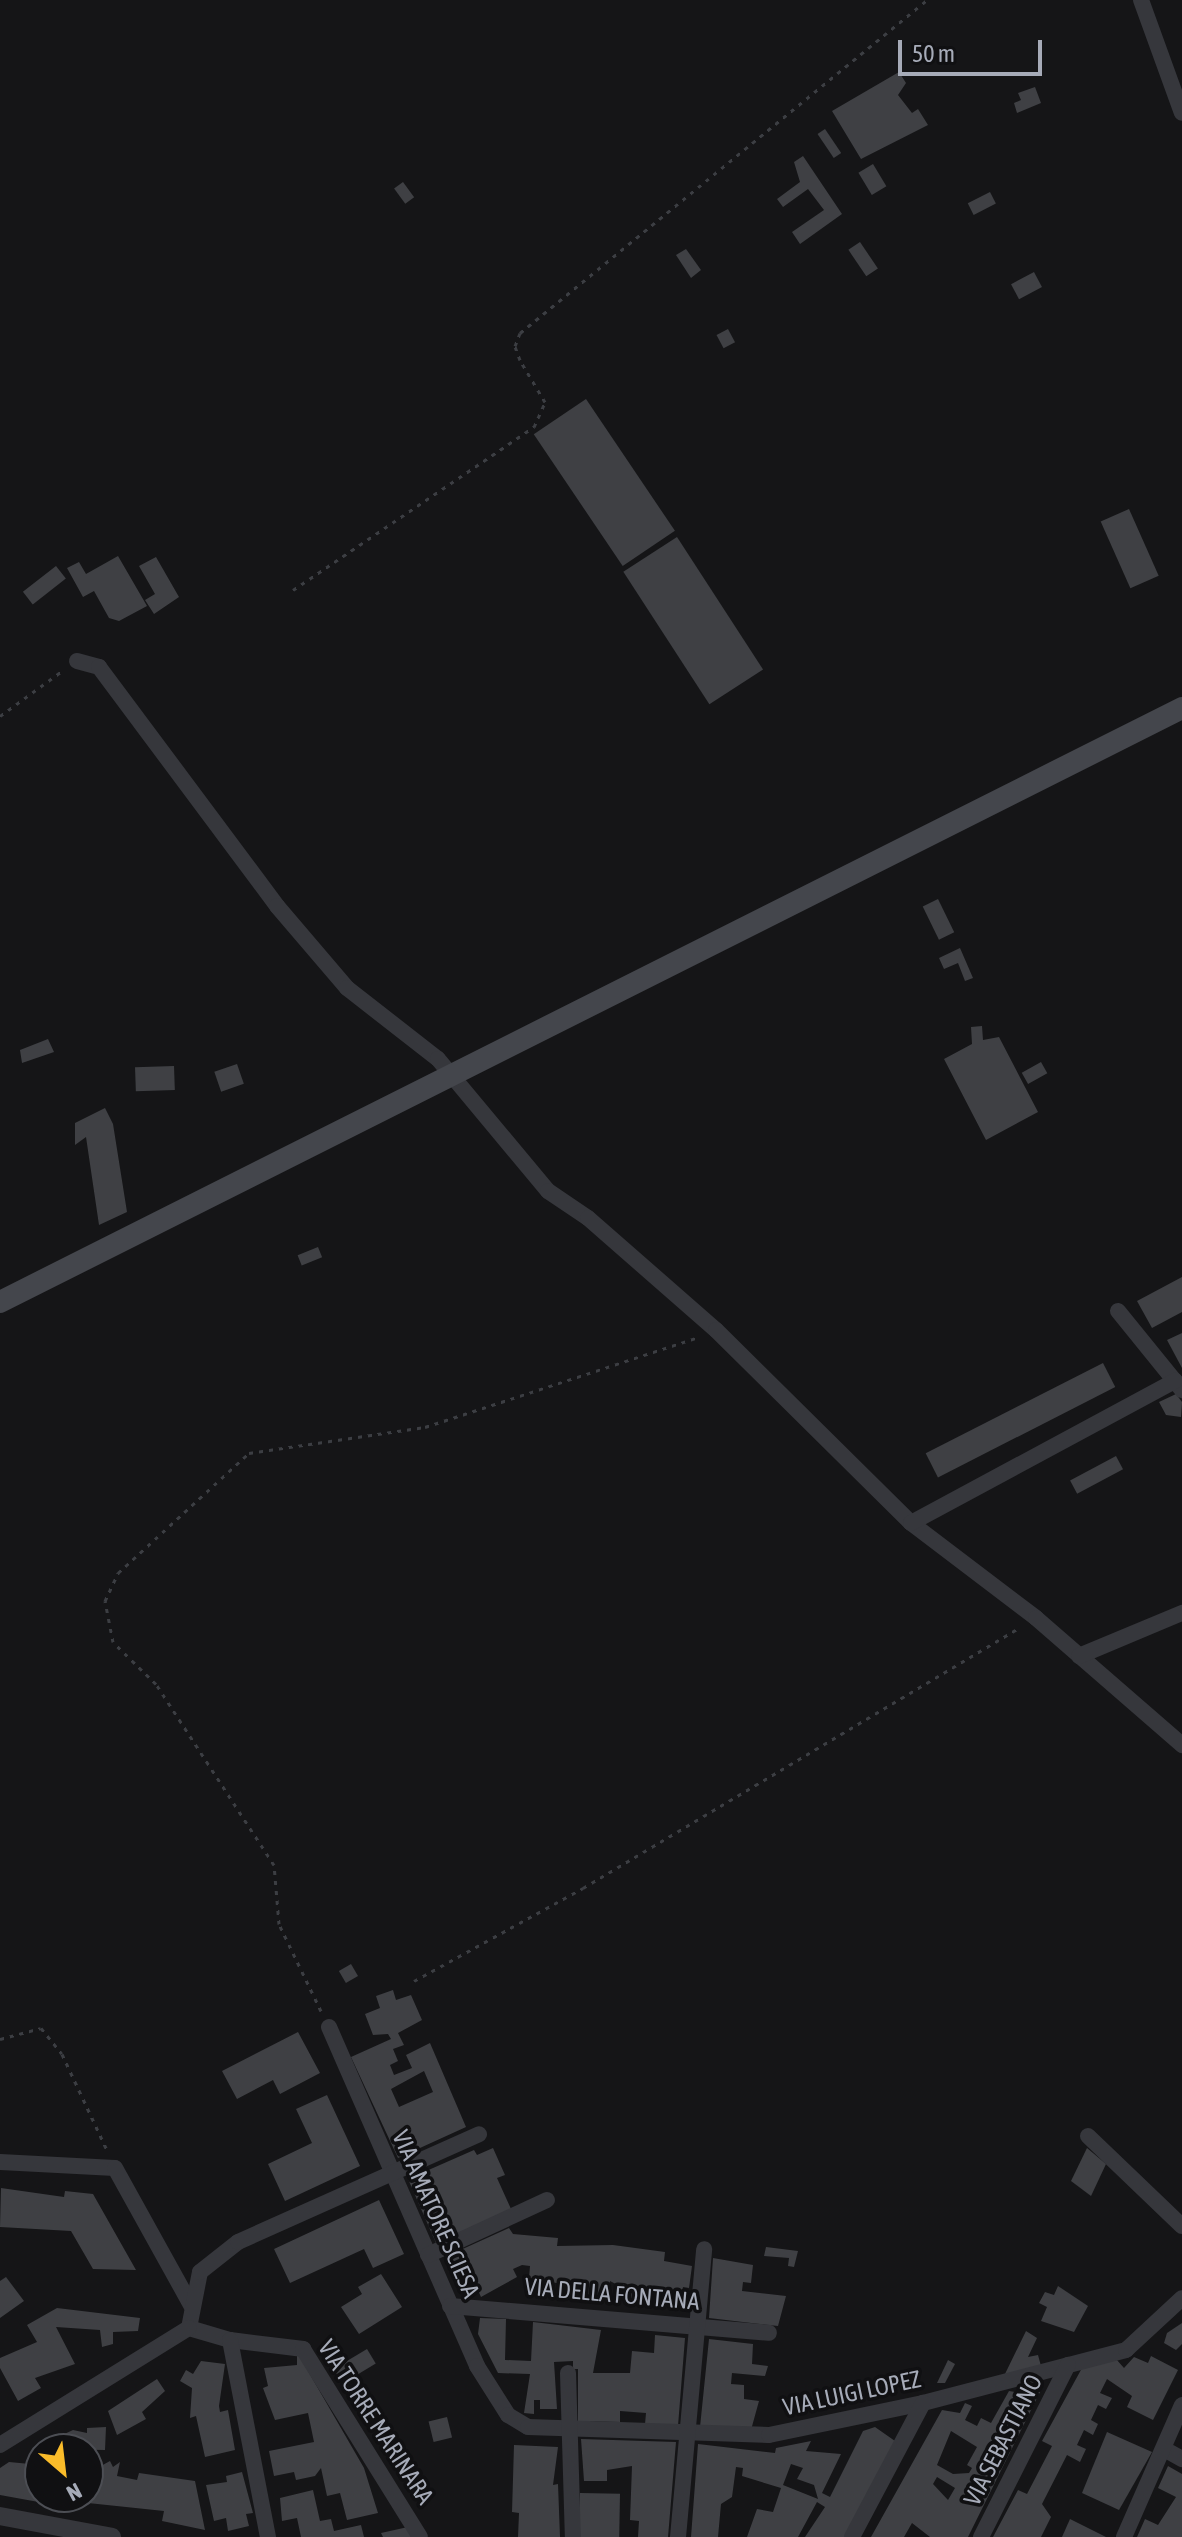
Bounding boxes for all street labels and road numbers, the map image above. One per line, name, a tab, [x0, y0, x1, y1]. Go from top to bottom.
street label: VIA AMATORE SCIESA	[386, 2126, 486, 2302]
street label: VIA DELLA FONTANA	[523, 2272, 701, 2316]
street label: VIA TORRE MARINARA	[312, 2334, 440, 2510]
street label: VIA LUIGI LOPEZ	[780, 2364, 924, 2422]
street label: VIA SEBASTIANO	[958, 2370, 1048, 2510]

